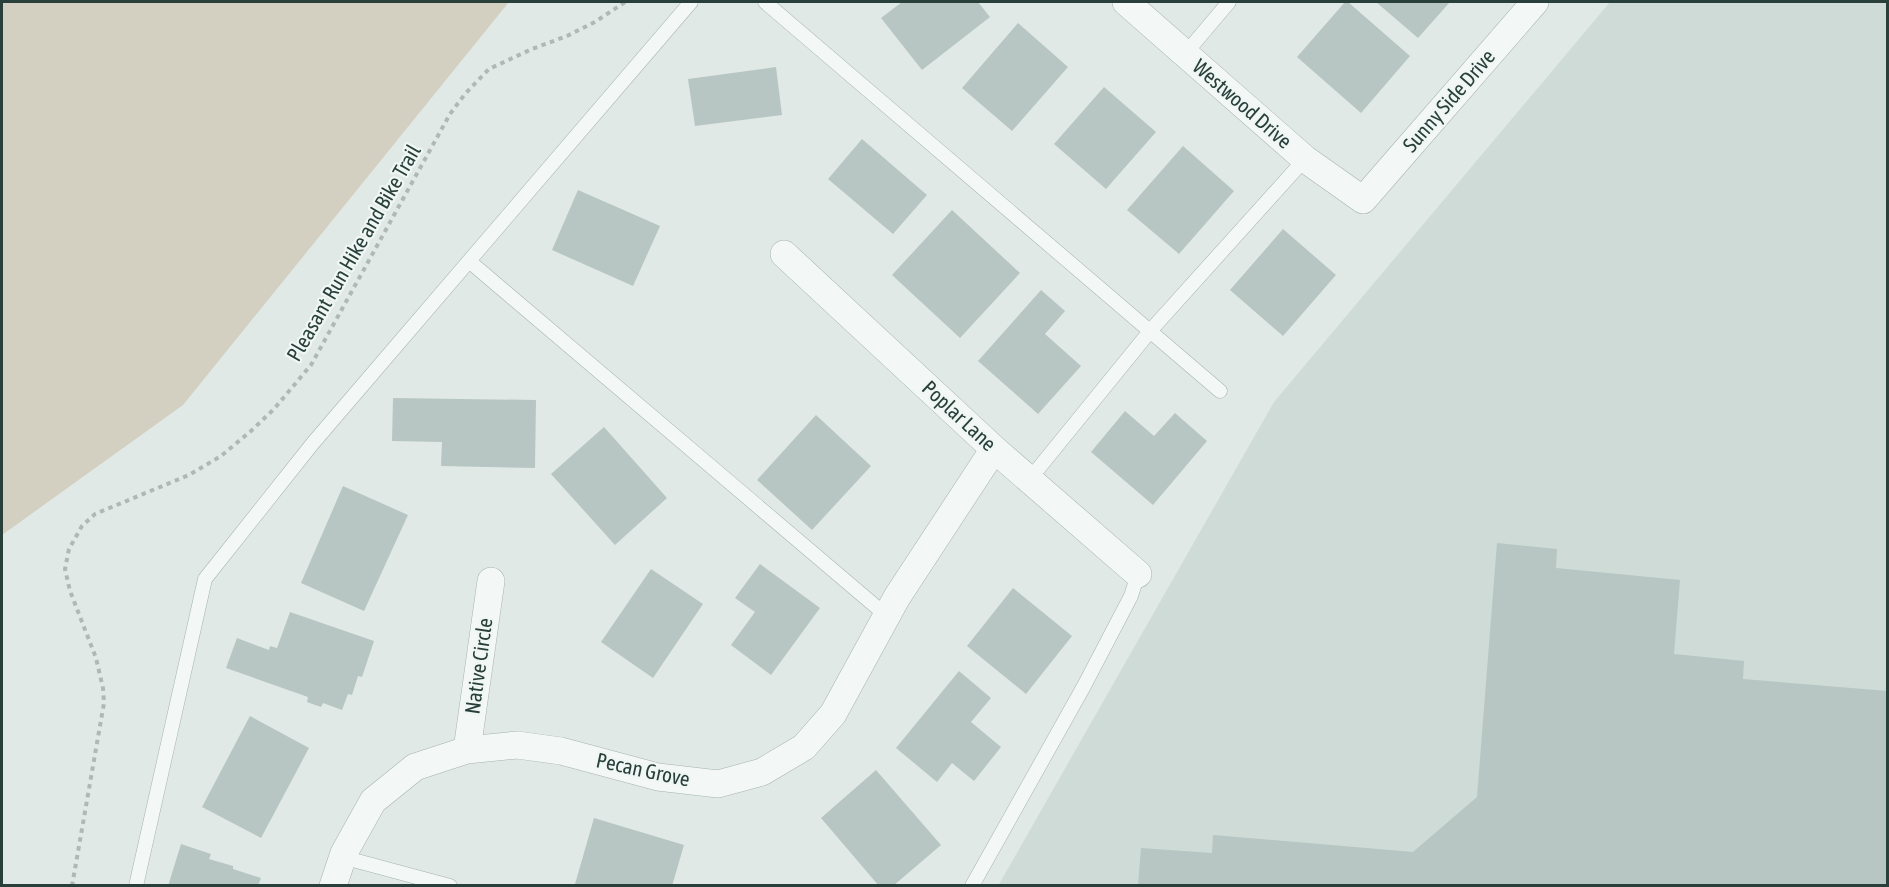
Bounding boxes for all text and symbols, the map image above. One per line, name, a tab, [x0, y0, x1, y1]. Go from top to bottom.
street label: Sunny Side Drive	[1397, 44, 1499, 156]
street label: Westwood Drive	[1188, 54, 1297, 153]
street label: Pleasant Run Hike and Bike Trail	[281, 140, 425, 365]
street label: Poplar Lane	[918, 375, 1001, 455]
street label: Native Circle	[459, 616, 497, 716]
street label: Pecan Grove	[594, 747, 692, 791]

